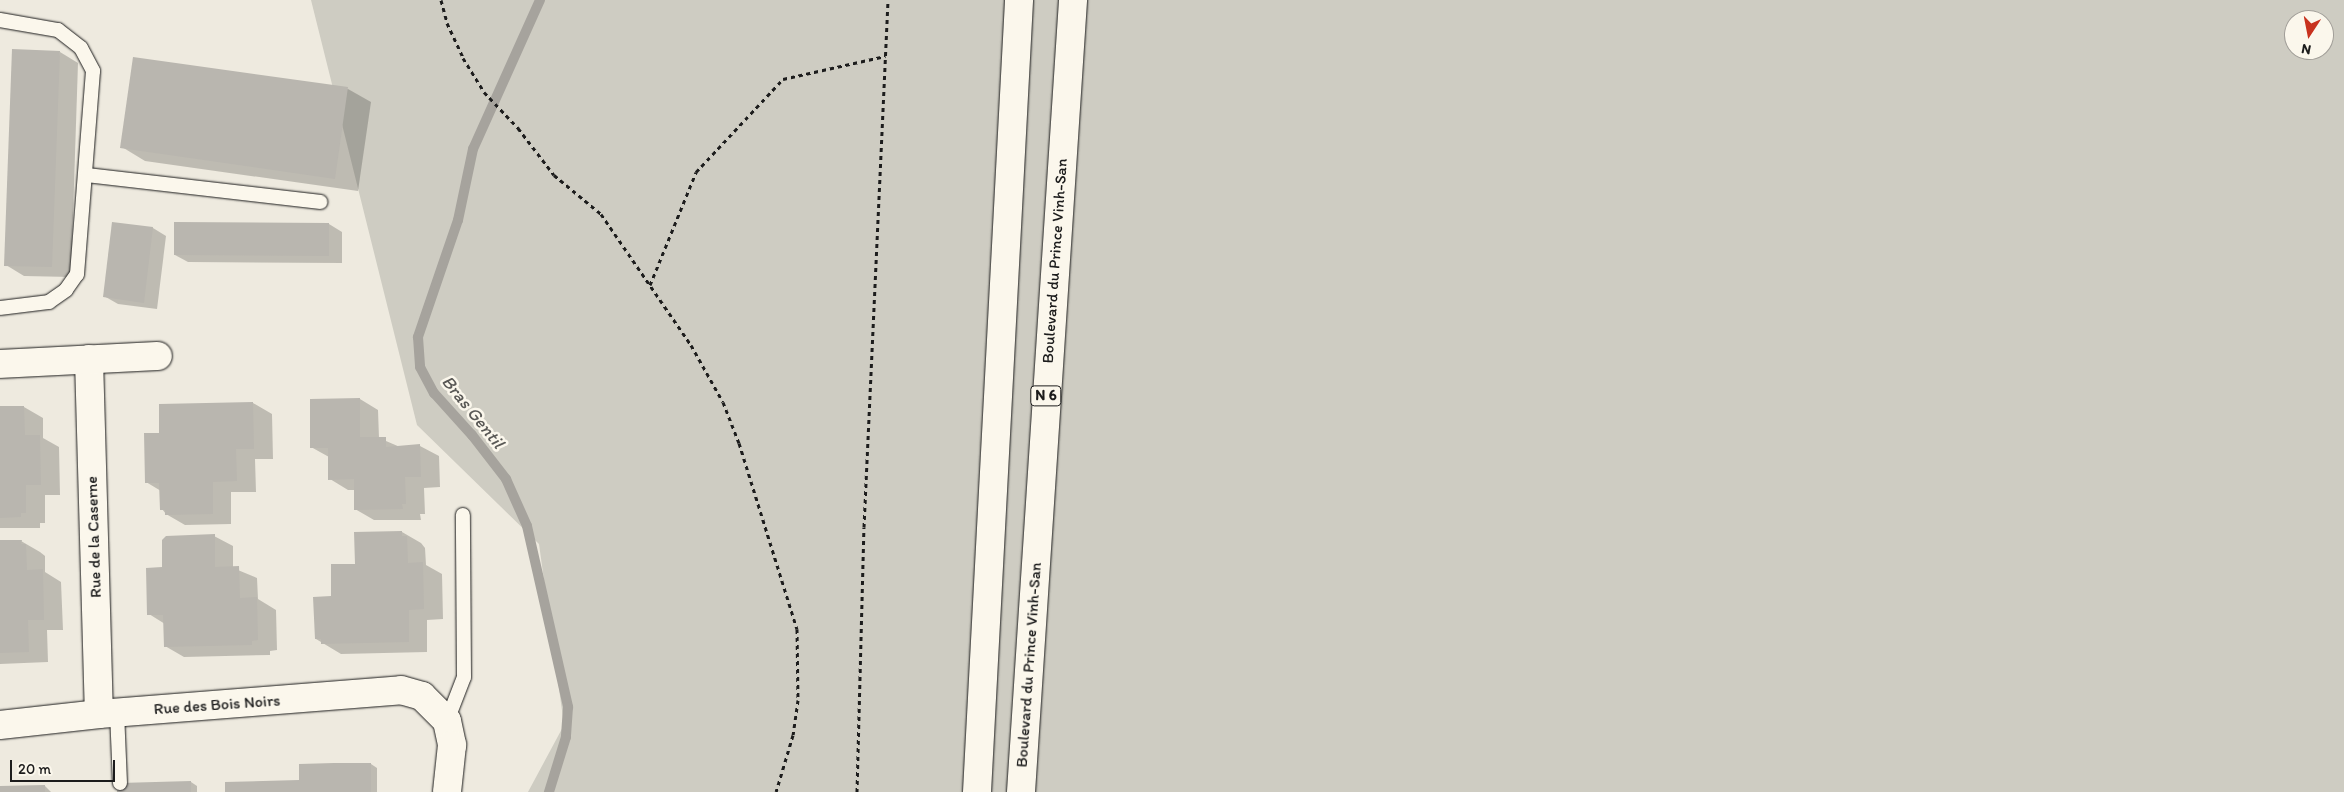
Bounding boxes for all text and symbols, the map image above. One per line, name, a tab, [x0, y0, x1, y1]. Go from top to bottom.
north arrow	[2284, 10, 2334, 60]
text: N	[2300, 40, 2313, 58]
street label: Boulevard du Prince Vinh-San	[1038, 158, 1072, 364]
water label: Bras Gentil	[437, 371, 509, 453]
road number: N 6	[1030, 384, 1062, 408]
street label: Rue de la Caserne	[82, 476, 106, 598]
street label: Boulevard du Prince Vinh-San	[1012, 562, 1046, 768]
street label: Rue des Bois Noirs	[153, 691, 281, 719]
scale bar	[12, 750, 118, 782]
text: 20 m	[18, 760, 51, 778]

